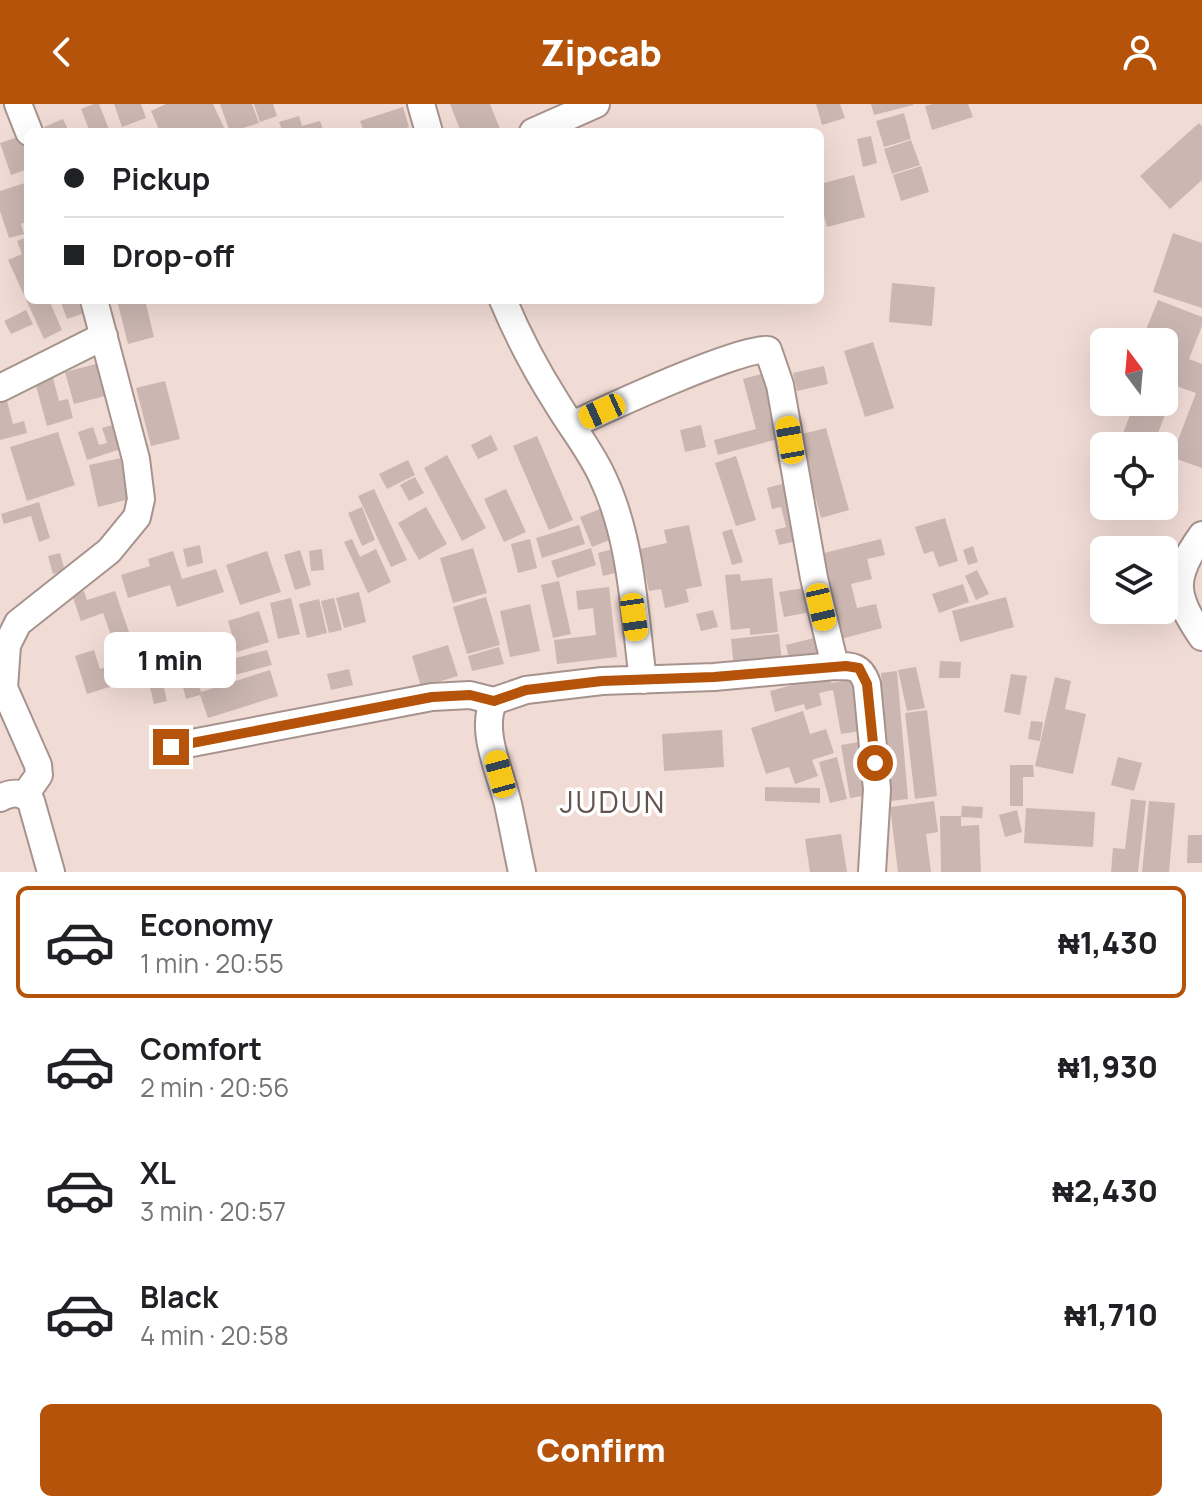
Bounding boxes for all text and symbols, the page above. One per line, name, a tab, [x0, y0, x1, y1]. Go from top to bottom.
text: Zipcab	[540, 28, 662, 77]
icon: back	[40, 30, 84, 74]
icon: person	[1118, 30, 1162, 74]
text: Pickup	[112, 158, 210, 199]
text: Drop-off	[112, 235, 234, 276]
north arrow	[1090, 328, 1178, 416]
map controls	[1090, 328, 1178, 624]
car	[575, 390, 629, 432]
car	[774, 414, 806, 466]
button: locate	[1090, 432, 1178, 520]
button: layers	[1090, 536, 1178, 624]
car	[804, 581, 838, 633]
car	[619, 592, 649, 642]
callout: 1 min	[105, 631, 237, 687]
text: 1 min	[137, 642, 203, 678]
route end	[153, 729, 189, 765]
route start	[857, 745, 893, 781]
car	[482, 748, 518, 800]
district label: JUDUN	[560, 781, 666, 822]
text: Economy	[140, 904, 273, 945]
icon: car	[44, 906, 116, 978]
text: ₦1,430	[1058, 922, 1158, 963]
text: 1 min · 20:55	[140, 945, 284, 981]
text: Comfort	[140, 1028, 262, 1069]
icon: car	[44, 1030, 116, 1102]
text: ₦1,930	[1058, 1046, 1158, 1087]
text: 2 min · 20:56	[140, 1069, 289, 1105]
text: XL	[140, 1152, 176, 1193]
icon: car	[44, 1154, 116, 1226]
text: ₦2,430	[1052, 1170, 1158, 1211]
text: 3 min · 20:57	[140, 1193, 286, 1229]
text: Black	[140, 1276, 218, 1317]
icon: car	[44, 1278, 116, 1350]
text: ₦1,710	[1064, 1294, 1158, 1335]
text: 4 min · 20:58	[140, 1317, 289, 1353]
button: Confirm	[40, 1404, 1162, 1496]

